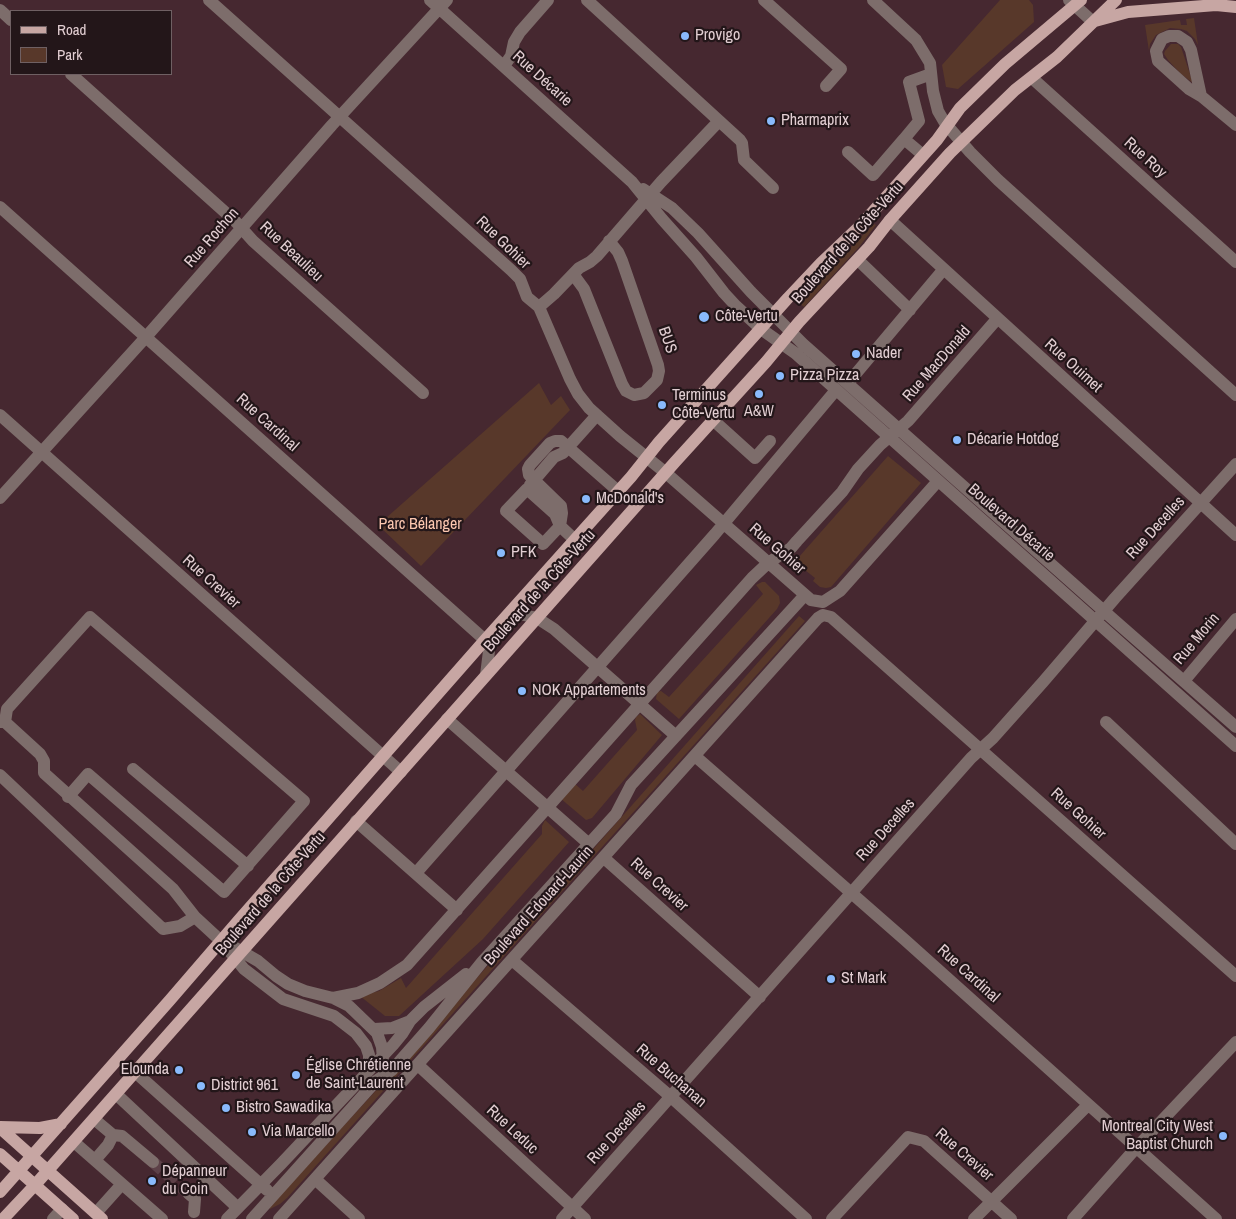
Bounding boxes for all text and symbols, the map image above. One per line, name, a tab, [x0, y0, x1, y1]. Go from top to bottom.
legend	[10, 10, 172, 75]
text: Road	[57, 19, 86, 40]
place label: Provigo	[695, 26, 740, 46]
marker: Provigo	[679, 30, 691, 42]
text: Park	[57, 44, 82, 65]
street label: Rue Décarie	[508, 47, 576, 111]
place label: Pharmaprix	[781, 111, 849, 131]
marker: Pharmaprix	[765, 115, 777, 127]
street label: Rue Roy	[1120, 134, 1170, 182]
street label: Boulevard de la Côte-Vertu	[788, 178, 908, 308]
street label: Rue Rochon	[181, 204, 243, 272]
street label: Rue Gohier	[472, 213, 534, 273]
street label: Rue Beaulieu	[255, 218, 327, 286]
place label: Côte-Vertu	[715, 307, 778, 327]
marker: Côte-Vertu	[697, 310, 711, 324]
street label: Rue MacDonald	[899, 322, 975, 406]
street label: BUS	[654, 324, 680, 356]
street label: Rue Ouimet	[1040, 335, 1106, 397]
place label: Nader	[866, 344, 902, 364]
marker: Nader	[850, 348, 862, 360]
place label: Pizza Pizza	[790, 366, 859, 386]
marker: Pizza Pizza	[774, 370, 786, 382]
place label: Terminus Côte-Vertu	[672, 386, 735, 424]
marker: A&W	[753, 388, 765, 400]
street label: Rue Cardinal	[232, 390, 302, 456]
marker: Terminus Côte-Vertu	[656, 399, 668, 411]
place label: A&W	[744, 402, 774, 422]
place label: Décarie Hotdog	[967, 430, 1059, 450]
marker: Décarie Hotdog	[951, 434, 963, 446]
street label: Boulevard Décarie	[964, 480, 1058, 566]
place label: McDonald's	[596, 489, 664, 509]
marker: McDonald's	[580, 493, 592, 505]
street label: Rue Decelles	[1123, 493, 1189, 563]
park label: Parc Bélanger	[378, 515, 462, 535]
street label: Rue Gohier	[745, 520, 809, 578]
street label: Boulevard de la Côte-Vertu	[480, 526, 600, 656]
place label: PFK	[511, 543, 537, 563]
marker: PFK	[495, 547, 507, 559]
street label: Rue Crevier	[178, 551, 244, 613]
street label: Rue Morin	[1170, 609, 1224, 669]
place label: NOK Appartements	[532, 681, 646, 701]
marker: NOK Appartements	[516, 685, 528, 697]
street label: Rue Gohier	[1046, 784, 1110, 844]
street label: Rue Decelles	[853, 795, 919, 865]
street label: Boulevard de la Côte-Vertu	[212, 828, 330, 960]
street label: Boulevard Edouard-Laurin	[480, 842, 598, 970]
street label: Rue Crevier	[626, 854, 692, 916]
street label: Rue Cardinal	[933, 941, 1003, 1007]
place label: St Mark	[841, 969, 886, 989]
marker: St Mark	[825, 973, 837, 985]
street label: Rue Buchanan	[632, 1040, 710, 1112]
place label: Église Chrétienne de Saint-Laurent	[306, 1056, 411, 1094]
place label: Elounda	[121, 1060, 169, 1080]
marker: Elounda	[173, 1064, 185, 1076]
marker: Église Chrétienne de Saint-Laurent	[290, 1069, 302, 1081]
place label: District 961	[211, 1076, 278, 1096]
marker: District 961	[195, 1080, 207, 1092]
place label: Bistro Sawadika	[236, 1098, 332, 1118]
street label: Rue Decelles	[584, 1098, 650, 1168]
street label: Rue Leduc	[482, 1101, 542, 1159]
marker: Bistro Sawadika	[220, 1102, 232, 1114]
place label: Montreal City West Baptist Church	[1102, 1117, 1213, 1155]
place label: Via Marcello	[262, 1122, 335, 1142]
street label: Rue Crevier	[931, 1125, 997, 1185]
marker: Via Marcello	[246, 1126, 258, 1138]
marker: Montreal City West Baptist Church	[1217, 1130, 1229, 1142]
place label: Dépanneur du Coin	[162, 1162, 227, 1200]
marker: Dépanneur du Coin	[146, 1175, 158, 1187]

